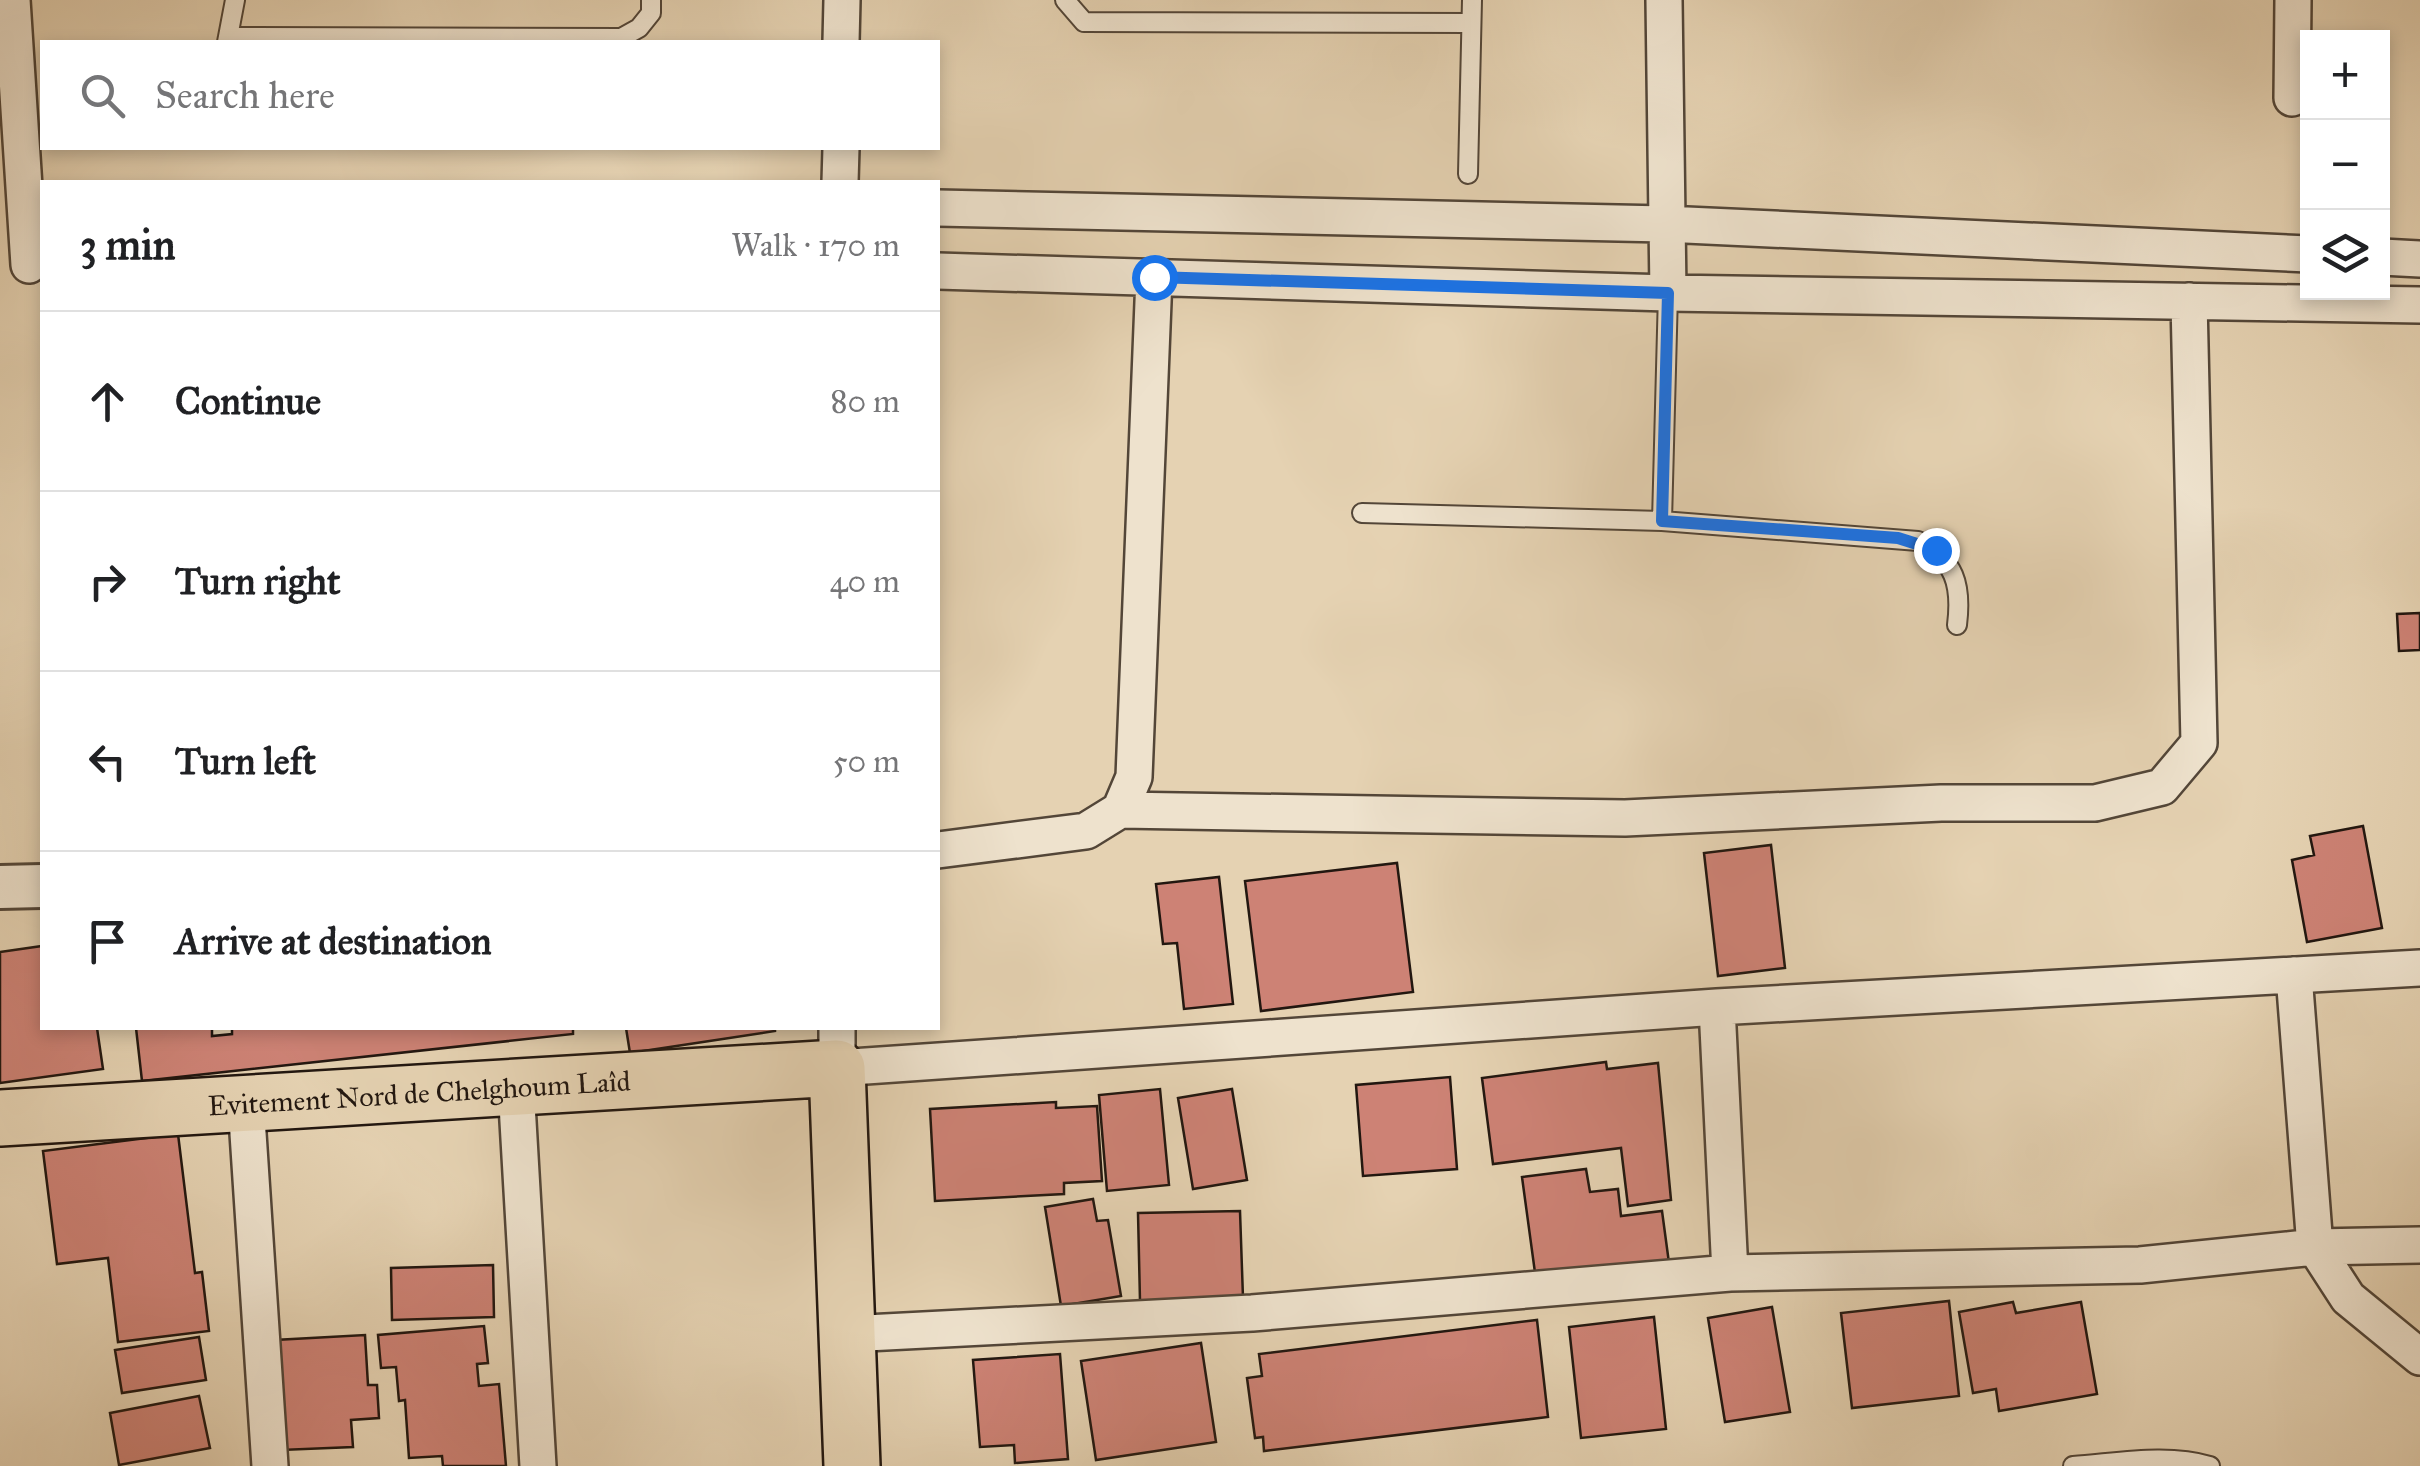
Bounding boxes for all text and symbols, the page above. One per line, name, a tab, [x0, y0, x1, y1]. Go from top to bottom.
map controls	[2300, 30, 2390, 300]
button: +	[2300, 30, 2390, 120]
search box	[40, 40, 940, 150]
icon: search	[75, 68, 130, 123]
text: Search here	[155, 72, 335, 118]
button: −	[2300, 120, 2390, 210]
button: layers	[2300, 210, 2390, 300]
text: 3 min	[80, 219, 175, 271]
text: Walk · 170 m	[731, 226, 900, 265]
route start	[1132, 255, 1178, 301]
icon: ahead	[80, 374, 135, 429]
text: Continue	[175, 378, 321, 424]
text: 80 m	[831, 382, 900, 421]
route end	[1914, 528, 1960, 574]
icon: right	[80, 554, 135, 609]
text: Turn right	[175, 558, 341, 604]
text: 40 m	[830, 562, 900, 601]
icon: left	[80, 734, 135, 789]
text: Turn left	[175, 738, 316, 784]
text: 50 m	[833, 742, 900, 781]
icon: arrive	[80, 914, 135, 969]
text: Arrive at destination	[175, 918, 492, 964]
street label: Evitement Nord de Chelghoum Laîd	[207, 1063, 632, 1123]

